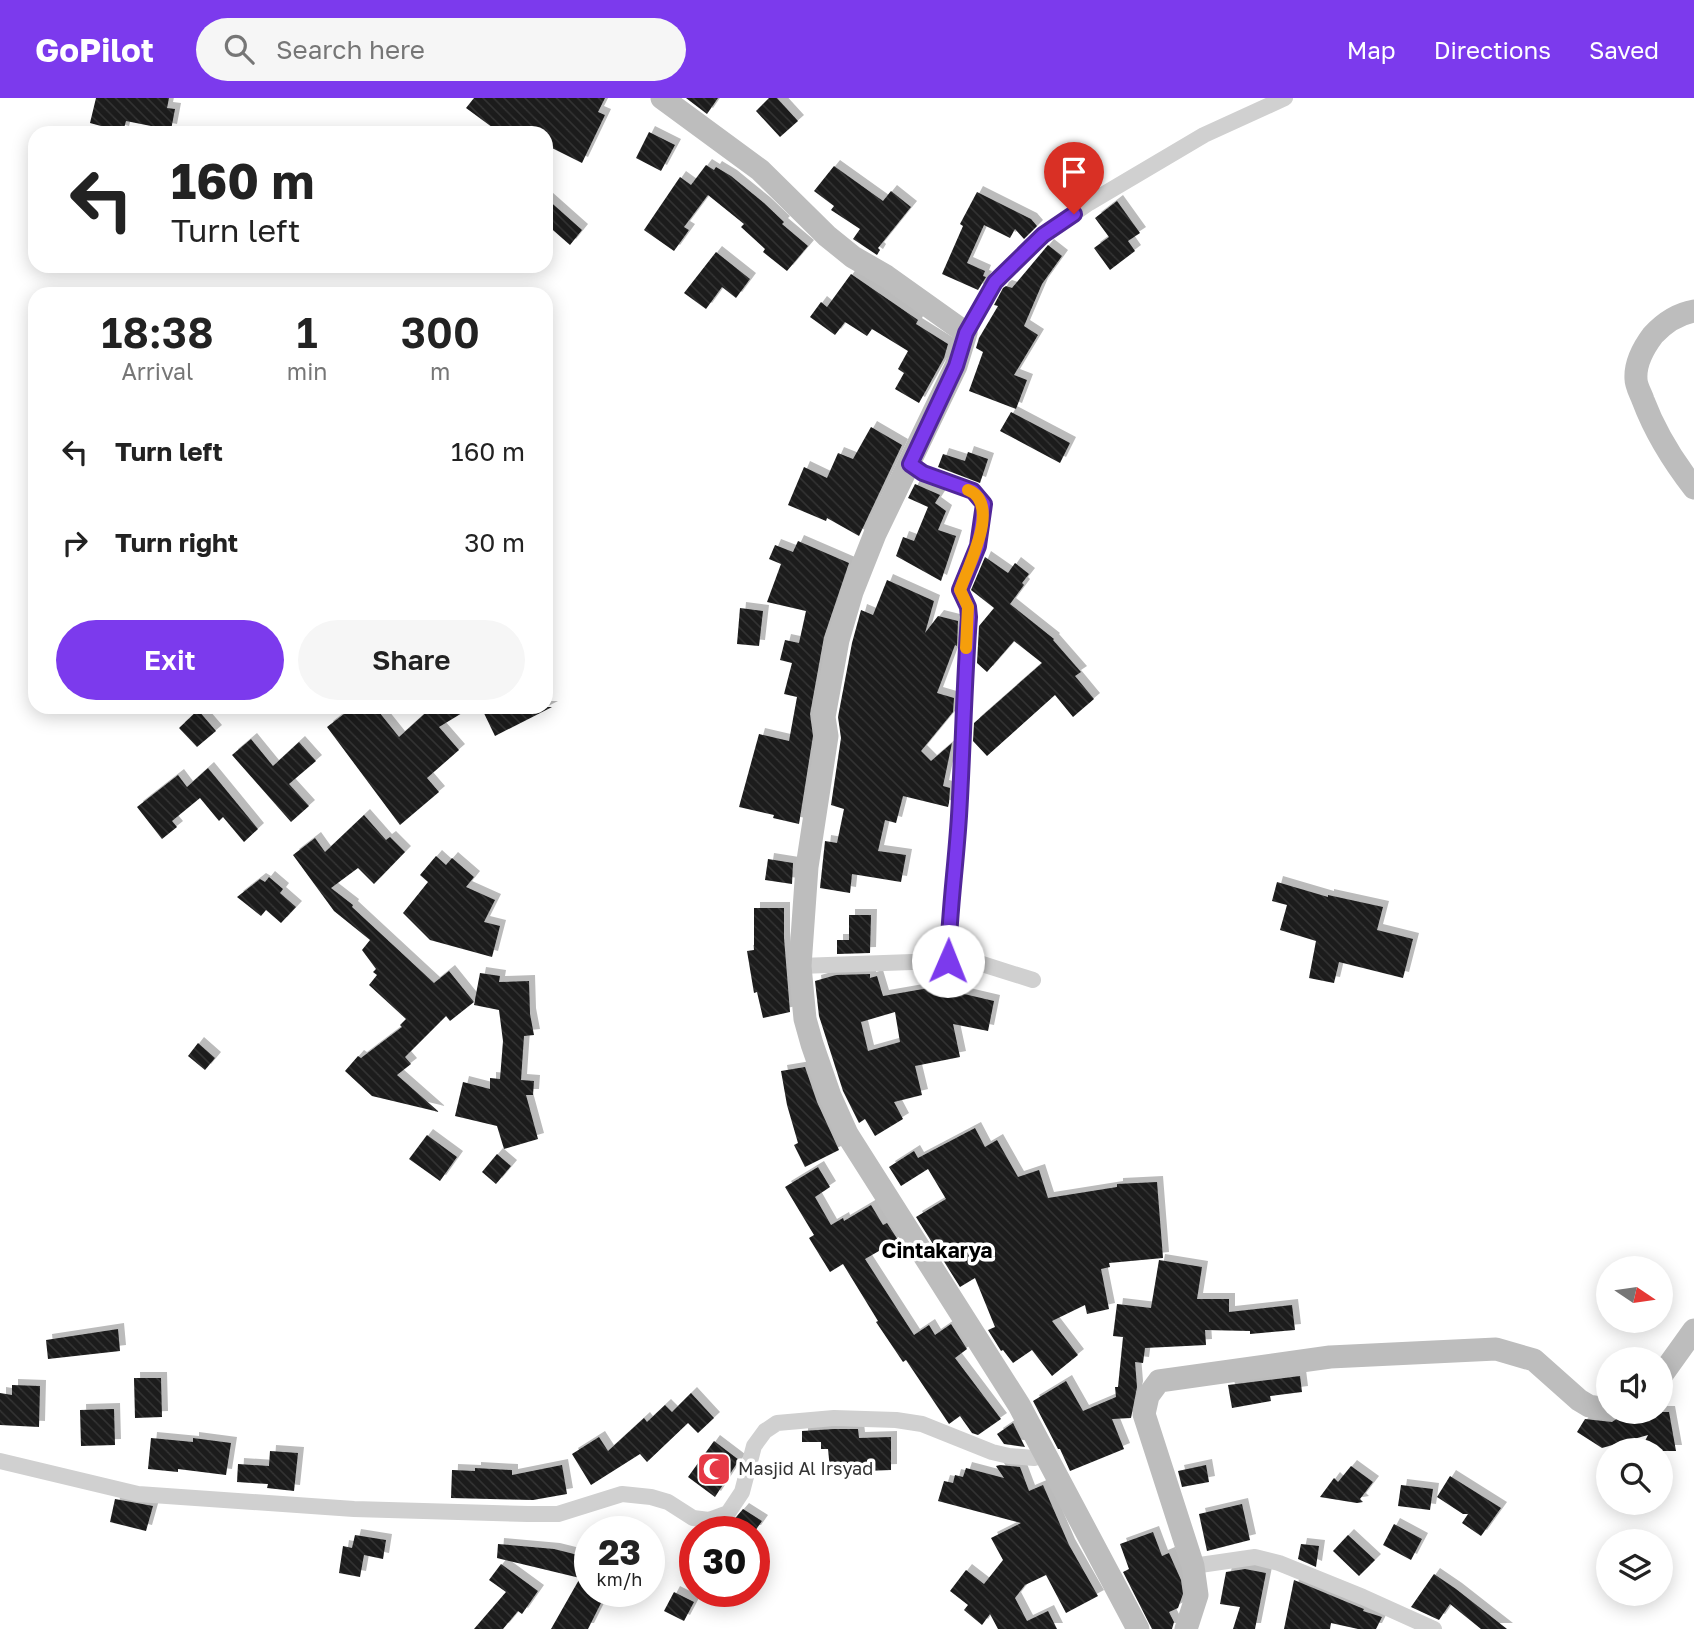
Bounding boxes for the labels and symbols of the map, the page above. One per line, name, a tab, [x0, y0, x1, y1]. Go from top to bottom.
pin	[1044, 142, 1104, 214]
position arrow	[911, 924, 985, 998]
district label: Cintakarya	[882, 1237, 992, 1263]
north arrow	[1596, 1256, 1673, 1334]
mosque icon: Masjid Al Irsyad	[695, 1450, 733, 1488]
place label: Masjid Al Irsyad	[738, 1457, 873, 1479]
speed limit sign: 30	[679, 1516, 770, 1607]

